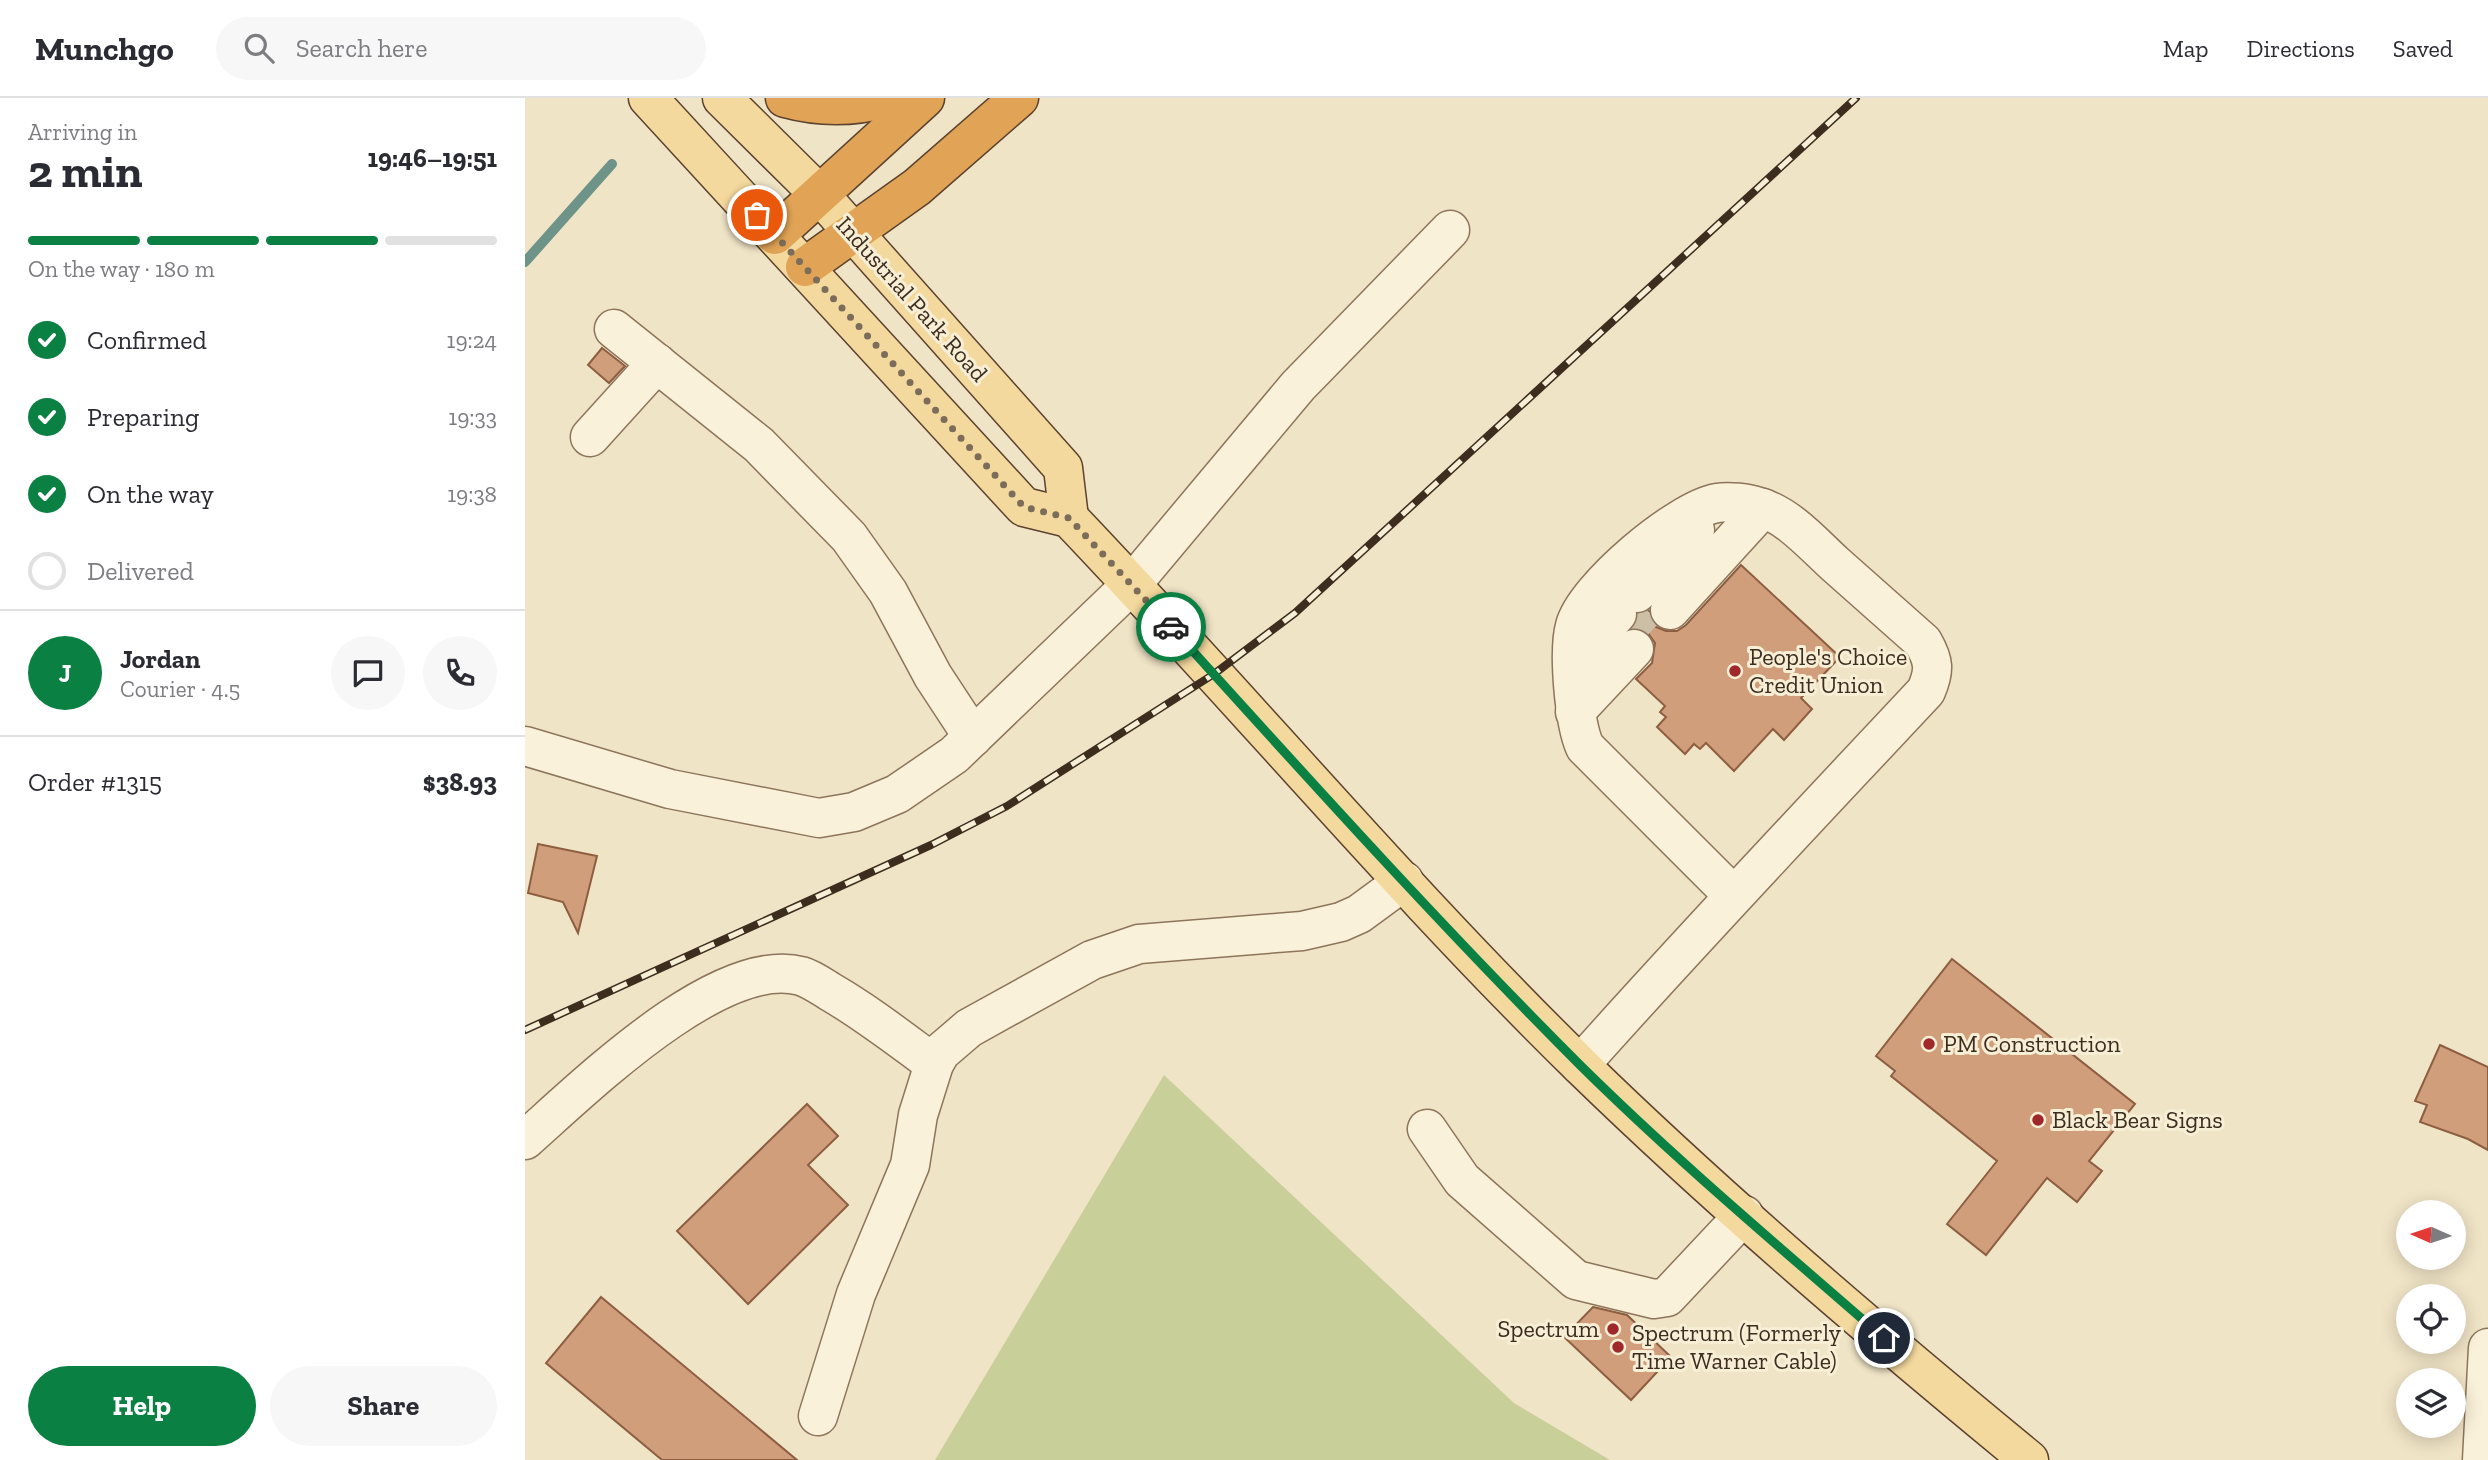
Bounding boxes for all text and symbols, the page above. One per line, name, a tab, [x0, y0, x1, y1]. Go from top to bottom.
search box	[216, 17, 706, 80]
text: Munchgo	[35, 29, 174, 68]
icon: search	[240, 29, 278, 67]
text: Search here	[296, 32, 427, 64]
text: Map	[2163, 34, 2209, 63]
text: Directions	[2247, 34, 2355, 63]
text: Saved	[2393, 34, 2453, 63]
text: Arriving in	[28, 118, 137, 146]
text: 19:46–19:51	[367, 142, 497, 174]
text: 2 min	[28, 144, 143, 199]
pin	[727, 185, 787, 245]
icon: bag	[738, 196, 776, 234]
street label: Industrial Park Road	[831, 210, 994, 387]
text: On the way · 180 m	[28, 255, 215, 283]
icon: check	[28, 321, 66, 359]
text: Confirmed	[87, 324, 207, 356]
text: 19:24	[447, 326, 497, 354]
icon: check	[28, 398, 66, 436]
text: Preparing	[87, 401, 199, 433]
text: 19:33	[448, 403, 497, 431]
icon: check	[28, 475, 66, 513]
text: On the way	[87, 478, 214, 510]
text: 19:38	[447, 480, 497, 508]
text: Delivered	[87, 555, 194, 587]
courier	[1136, 592, 1206, 662]
icon: car	[1152, 608, 1190, 646]
button: chat	[331, 636, 405, 710]
button: phone	[423, 636, 497, 710]
place label: People's Choice Credit Union	[1749, 642, 1907, 699]
text: Jordan	[120, 643, 200, 675]
text: J	[59, 657, 71, 689]
marker: People's Choice Credit Union	[1727, 663, 1743, 679]
text: Courier · 4.5	[120, 675, 240, 703]
text: Order #1315	[28, 766, 162, 798]
text: $38.93	[423, 766, 497, 798]
place label: PM Construction	[1943, 1029, 2121, 1058]
marker: PM Construction	[1921, 1036, 1937, 1052]
place label: Black Bear Signs	[2052, 1105, 2223, 1134]
marker: Black Bear Signs	[2030, 1112, 2046, 1128]
north arrow	[2396, 1200, 2466, 1270]
map controls	[2396, 1200, 2466, 1438]
button: locate	[2396, 1284, 2466, 1354]
pin	[1854, 1308, 1914, 1368]
place label: Spectrum	[1497, 1314, 1599, 1343]
place label: Spectrum (Formerly Time Warner Cable)	[1632, 1318, 1842, 1375]
icon: home	[1865, 1319, 1903, 1357]
marker: Spectrum	[1605, 1321, 1621, 1337]
marker: Spectrum (Formerly Time Warner Cable)	[1610, 1339, 1626, 1355]
button: Help	[28, 1366, 256, 1446]
button: Share	[270, 1366, 497, 1446]
button: layers	[2396, 1368, 2466, 1438]

